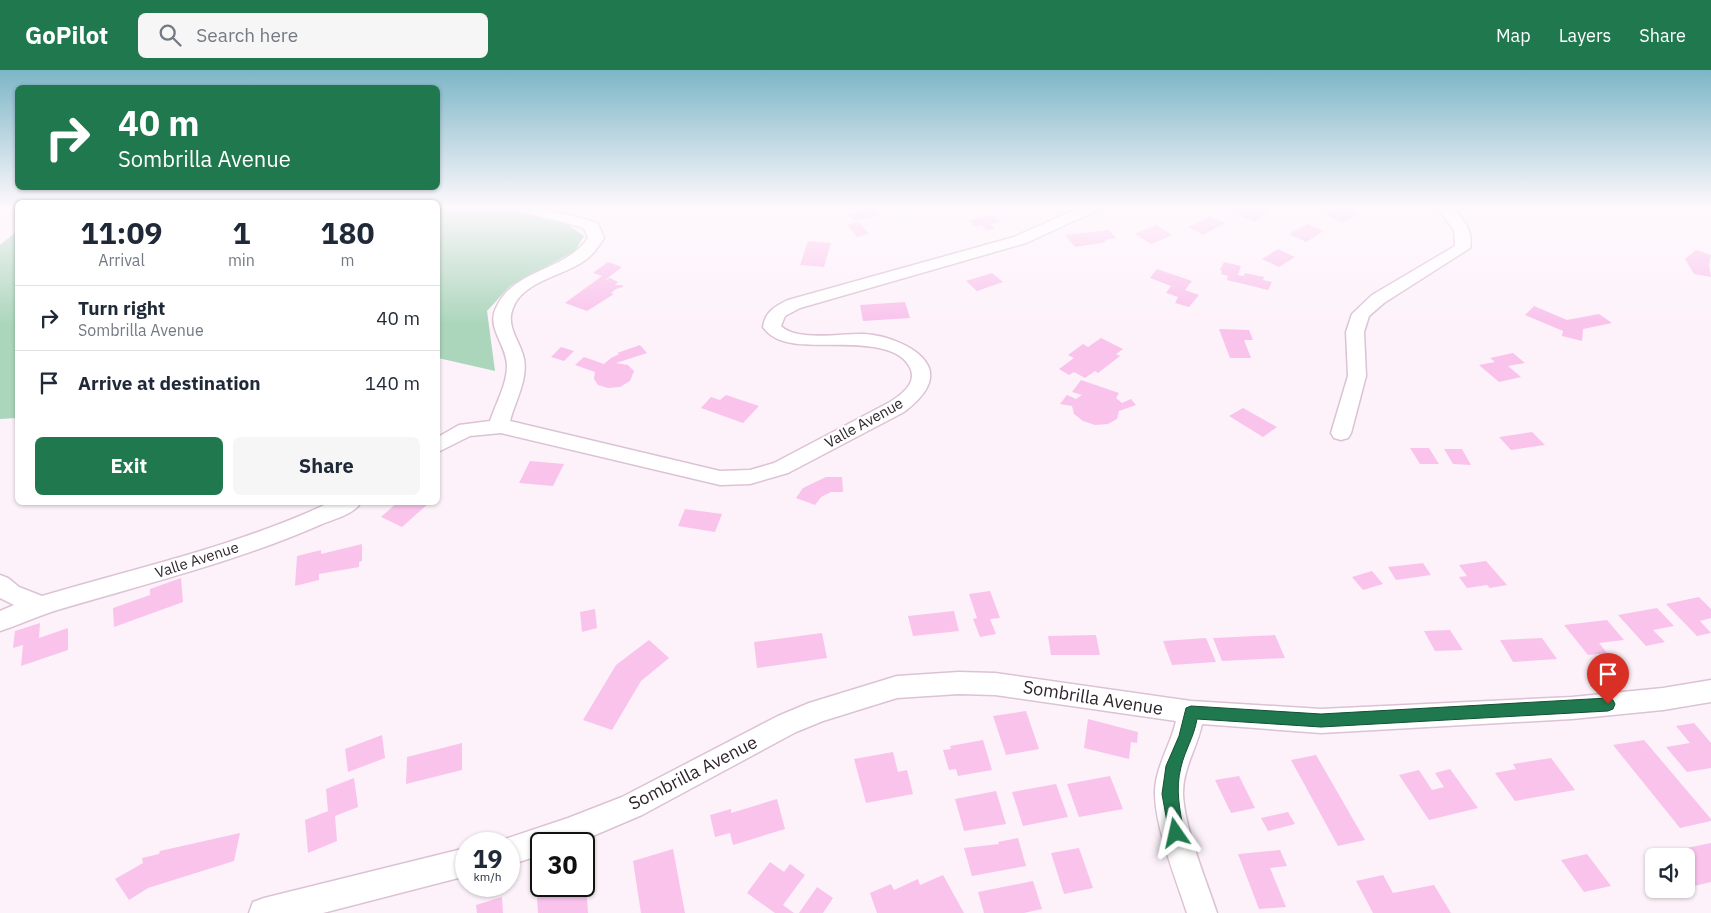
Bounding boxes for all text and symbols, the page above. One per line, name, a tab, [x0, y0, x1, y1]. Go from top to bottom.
search box	[138, 13, 488, 58]
text: GoPilot	[25, 19, 108, 51]
icon: search	[156, 21, 184, 49]
text: Search here	[196, 23, 298, 47]
text: Map	[1496, 24, 1531, 47]
text: Layers	[1559, 24, 1611, 47]
text: Share	[1639, 24, 1686, 47]
text: 40 m	[118, 100, 200, 146]
icon: right	[35, 105, 100, 170]
text: Sombrilla Avenue	[118, 144, 291, 173]
text: 11:09	[81, 213, 162, 252]
text: 1	[232, 213, 250, 252]
text: 180	[320, 213, 374, 252]
text: Arrival	[98, 250, 145, 270]
text: min	[228, 250, 255, 270]
text: m	[340, 250, 354, 270]
text: Turn right	[78, 296, 165, 320]
icon: right	[35, 304, 63, 332]
text: 40 m	[376, 306, 420, 330]
text: Sombrilla Avenue	[78, 320, 204, 340]
icon: arrive	[35, 369, 63, 397]
text: Arrive at destination	[78, 371, 261, 395]
text: 140 m	[365, 371, 420, 395]
street label: Valle Avenue	[821, 393, 906, 452]
button: Exit	[35, 437, 223, 495]
button: Share	[233, 437, 420, 495]
street label: Valle Avenue	[153, 537, 241, 582]
pin	[1587, 653, 1629, 704]
icon: arrive	[1594, 660, 1622, 688]
street label: Sombrilla Avenue	[1021, 675, 1165, 720]
street label: Sombrilla Avenue	[625, 730, 761, 815]
position arrow	[1149, 806, 1201, 858]
speed limit sign: 30	[530, 832, 595, 897]
text: 19	[472, 842, 503, 875]
map controls	[1645, 848, 1695, 898]
button: sound	[1645, 848, 1695, 898]
text: km/h	[473, 869, 502, 884]

